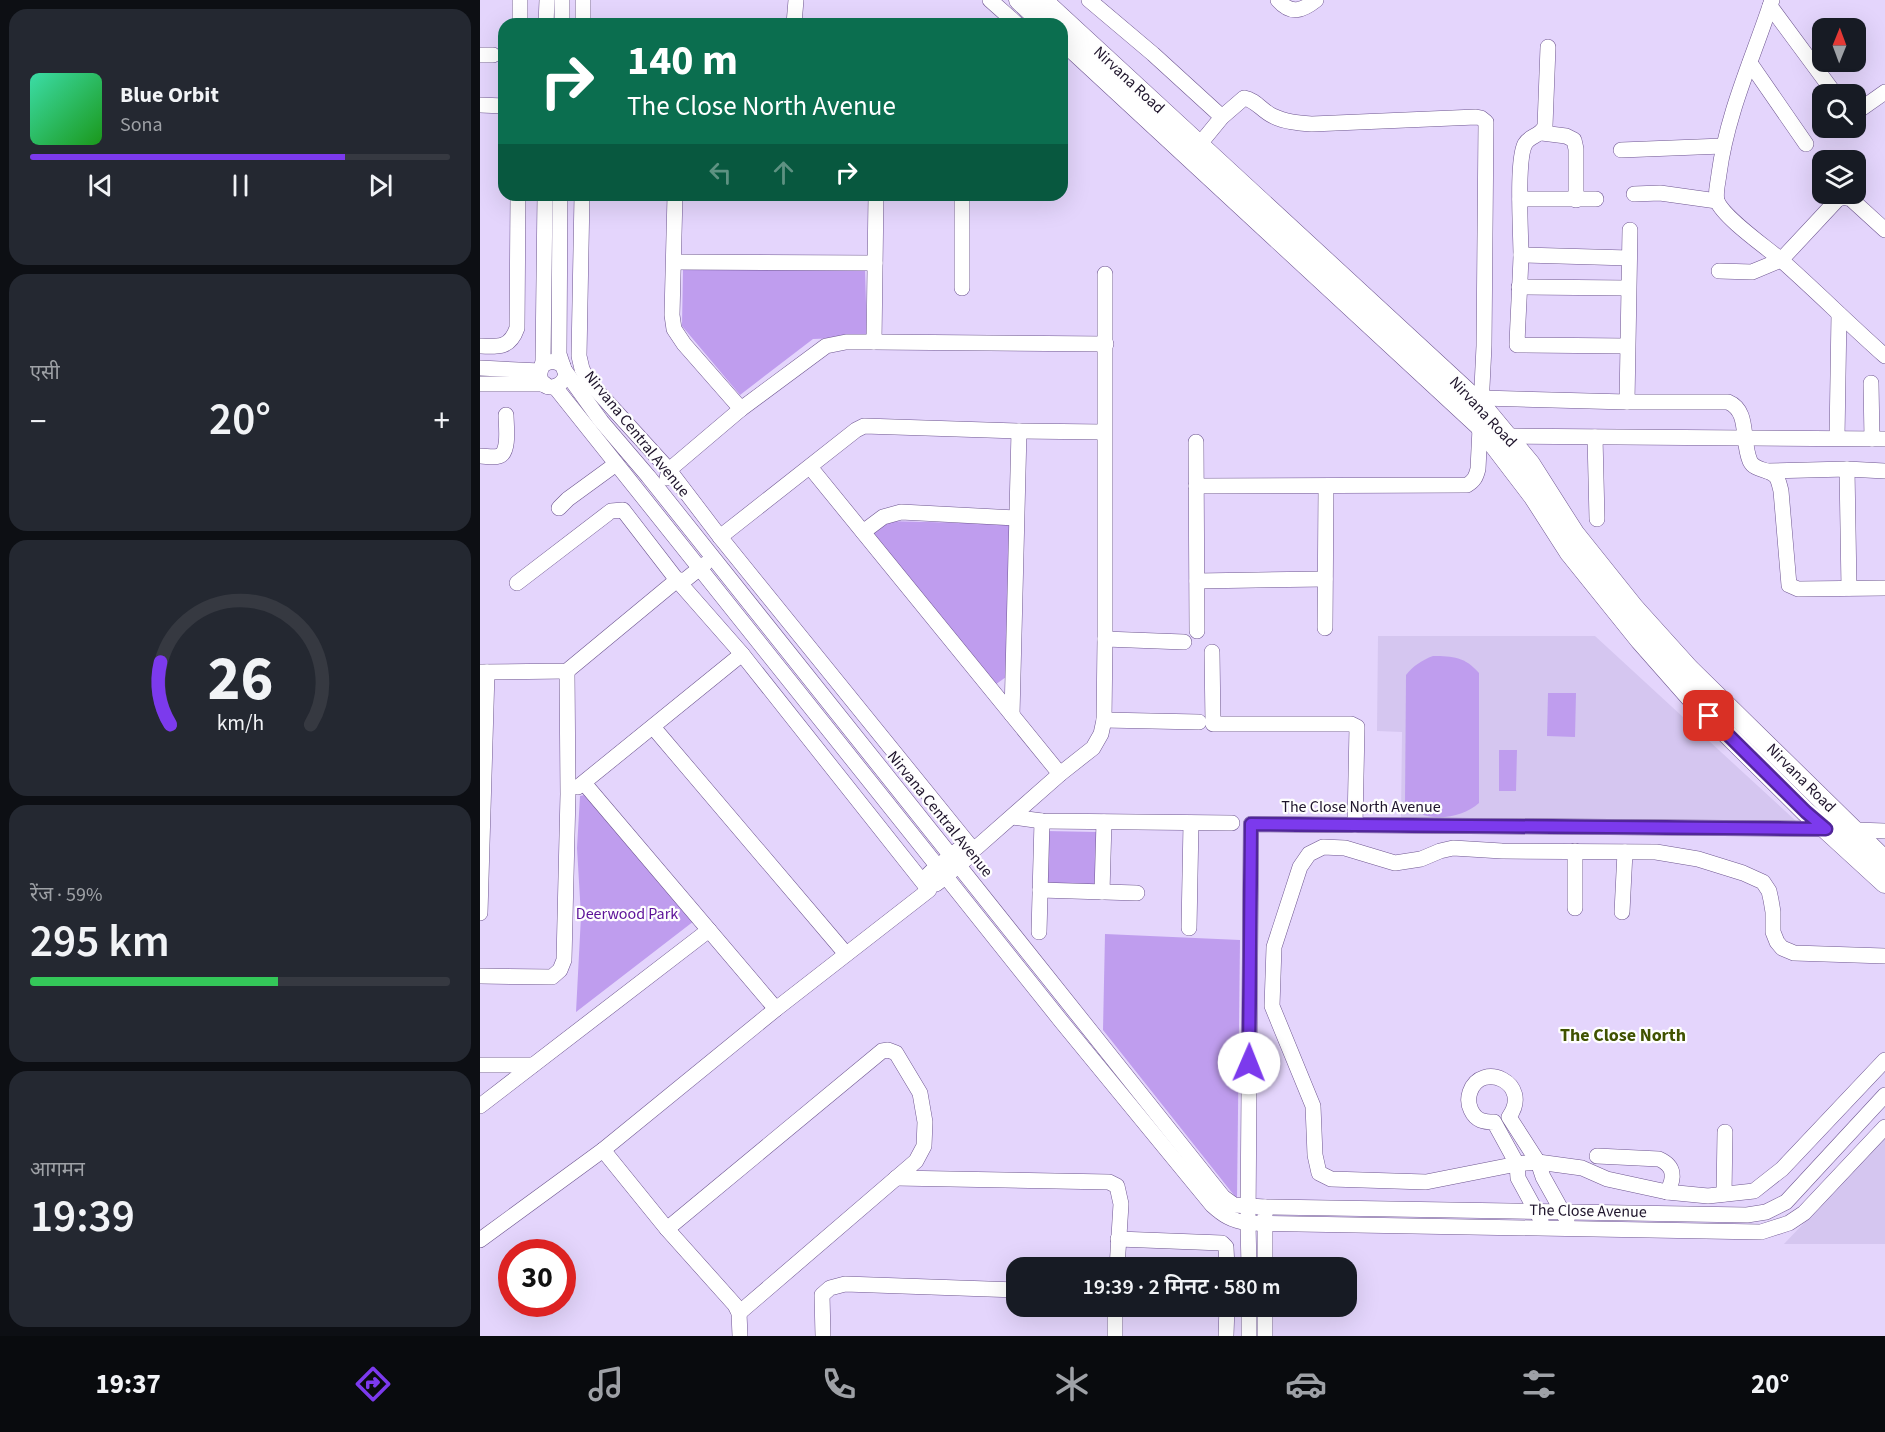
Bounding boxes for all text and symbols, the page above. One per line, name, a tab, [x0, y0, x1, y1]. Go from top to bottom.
north arrow	[1812, 18, 1866, 72]
map controls	[1812, 18, 1866, 204]
text: 140 m	[627, 31, 738, 91]
street label: Nirvana Road	[1089, 41, 1169, 119]
icon: right	[528, 42, 606, 120]
text: Blue Orbit	[120, 79, 219, 111]
button: search	[1812, 84, 1866, 138]
text: The Close North Avenue	[627, 87, 896, 126]
text: Sona	[120, 111, 163, 139]
button: layers	[1812, 150, 1866, 204]
icon: left	[704, 156, 737, 189]
icon: ahead	[767, 156, 800, 189]
icon: right	[830, 156, 863, 189]
icon: previous	[84, 169, 117, 202]
icon: pause	[224, 169, 257, 202]
icon: next	[364, 169, 397, 202]
text: एसी	[30, 359, 60, 387]
street label: Nirvana Central Avenue	[579, 366, 695, 502]
street label: Nirvana Road	[1444, 372, 1522, 452]
text: 20°	[209, 388, 271, 452]
text: −	[30, 398, 46, 445]
text: +	[434, 398, 450, 445]
text: 26	[207, 635, 273, 724]
pin	[1683, 690, 1734, 741]
icon: arrive	[1692, 699, 1725, 732]
text: km/h	[216, 708, 264, 739]
street label: Nirvana Road	[1761, 738, 1841, 818]
street label: Nirvana Central Avenue	[882, 746, 998, 882]
street label: The Close North Avenue	[1281, 796, 1441, 818]
text: रेंज · 59%	[30, 881, 102, 909]
park label: Deerwood Park	[576, 903, 678, 925]
text: 295 km	[30, 910, 170, 974]
district label: The Close North	[1560, 1023, 1686, 1048]
position arrow	[1217, 1031, 1281, 1095]
text: आगमन	[30, 1156, 85, 1184]
text: 19:39	[30, 1185, 135, 1249]
street label: The Close Avenue	[1529, 1199, 1647, 1223]
speed limit sign: 30	[498, 1239, 576, 1317]
text: 19:39 · 2 मिनट · 580 m	[1082, 1271, 1281, 1303]
icon: directions	[352, 1363, 394, 1405]
icon: music	[585, 1363, 627, 1405]
icon: phone	[818, 1363, 860, 1405]
icon: climate	[1051, 1363, 1093, 1405]
icon: car	[1285, 1363, 1327, 1405]
icon: filters	[1518, 1363, 1560, 1405]
text: 19:37	[96, 1365, 161, 1404]
text: 20°	[1751, 1365, 1789, 1404]

